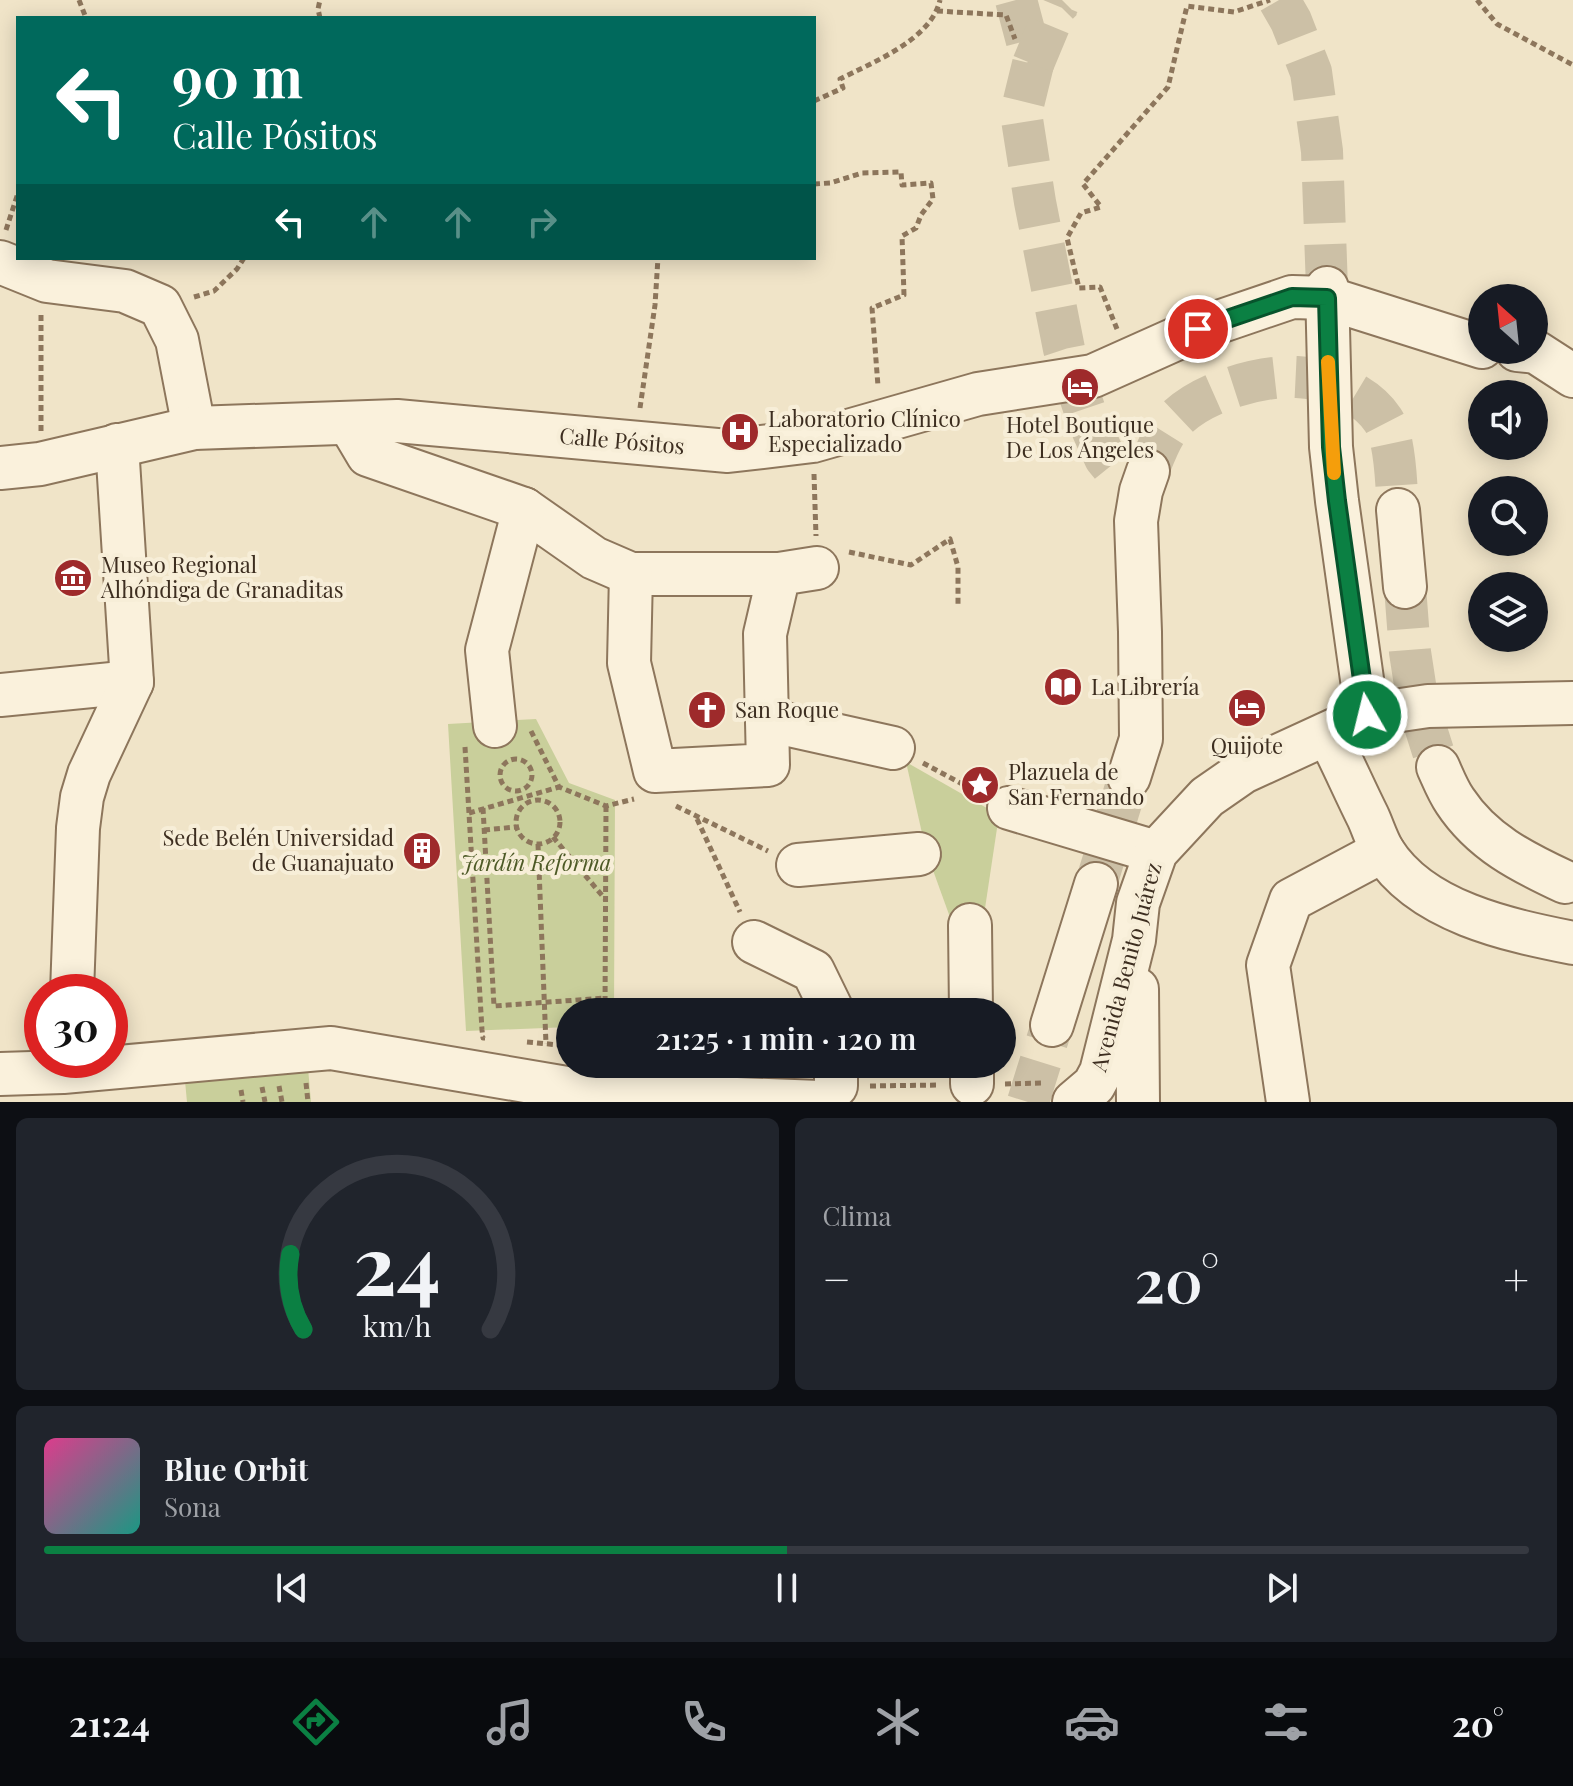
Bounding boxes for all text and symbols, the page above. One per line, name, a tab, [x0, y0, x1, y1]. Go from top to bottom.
text: 90 m	[172, 38, 303, 113]
icon: left	[40, 48, 144, 152]
text: Calle Pósitos	[172, 110, 378, 158]
icon: left	[268, 200, 312, 244]
icon: ahead	[352, 200, 396, 244]
icon: ahead	[436, 200, 480, 244]
icon: right	[520, 200, 564, 244]
north arrow	[1468, 284, 1548, 364]
map controls	[1468, 284, 1548, 652]
pin	[1164, 295, 1232, 363]
icon: arrive	[1176, 307, 1220, 351]
hotel icon: Hotel Boutique De Los Ángeles	[1059, 366, 1101, 408]
button: sound	[1468, 380, 1548, 460]
place label: Laboratorio Clínico Especializado	[768, 403, 961, 458]
place label: Hotel Boutique De Los Ángeles	[1006, 409, 1154, 464]
hospital icon: Laboratorio Clínico Especializado	[719, 411, 761, 453]
street label: Calle Pósitos	[558, 420, 686, 460]
button: search	[1468, 476, 1548, 556]
place label: Museo Regional Alhóndiga de Granaditas	[100, 549, 344, 604]
museum icon: Museo Regional Alhóndiga de Granaditas	[52, 557, 94, 599]
button: layers	[1468, 572, 1548, 652]
library icon: La Librería	[1042, 666, 1084, 708]
place label: La Librería	[1091, 671, 1200, 701]
position arrow	[1325, 673, 1409, 757]
hotel icon: Quijote	[1226, 687, 1268, 729]
church icon: San Roque	[686, 689, 728, 731]
place label: San Roque	[735, 694, 839, 724]
place label: Quijote	[1211, 730, 1283, 760]
place label: Plazuela de San Fernando	[1008, 756, 1144, 811]
place icon: Plazuela de San Fernando	[959, 764, 1001, 806]
place label: Sede Belén Universidad de Guanajuato	[162, 822, 394, 877]
building icon: Sede Belén Universidad de Guanajuato	[401, 830, 443, 872]
park label: Jardín Reforma	[461, 847, 611, 877]
street label: Avenida Benito Juárez	[1082, 859, 1167, 1076]
speed limit sign: 30	[24, 974, 128, 1078]
text: 21:25 · 1 min · 120 m	[655, 1018, 917, 1058]
text: Clima	[823, 1198, 891, 1233]
text: 24	[354, 1206, 441, 1317]
text: 20°	[1134, 1238, 1220, 1318]
text: −	[823, 1248, 851, 1307]
text: +	[1503, 1248, 1529, 1307]
text: km/h	[363, 1306, 432, 1344]
text: Blue Orbit	[164, 1449, 308, 1489]
text: Sona	[164, 1489, 221, 1524]
icon: previous	[270, 1566, 314, 1610]
icon: pause	[765, 1566, 809, 1610]
icon: next	[1260, 1566, 1304, 1610]
icon: directions	[288, 1694, 344, 1750]
icon: music	[482, 1694, 538, 1750]
icon: phone	[676, 1694, 732, 1750]
icon: climate	[870, 1694, 926, 1750]
icon: car	[1064, 1694, 1120, 1750]
icon: filters	[1258, 1694, 1314, 1750]
text: 21:24	[69, 1698, 150, 1746]
text: 20°	[1452, 1698, 1504, 1746]

